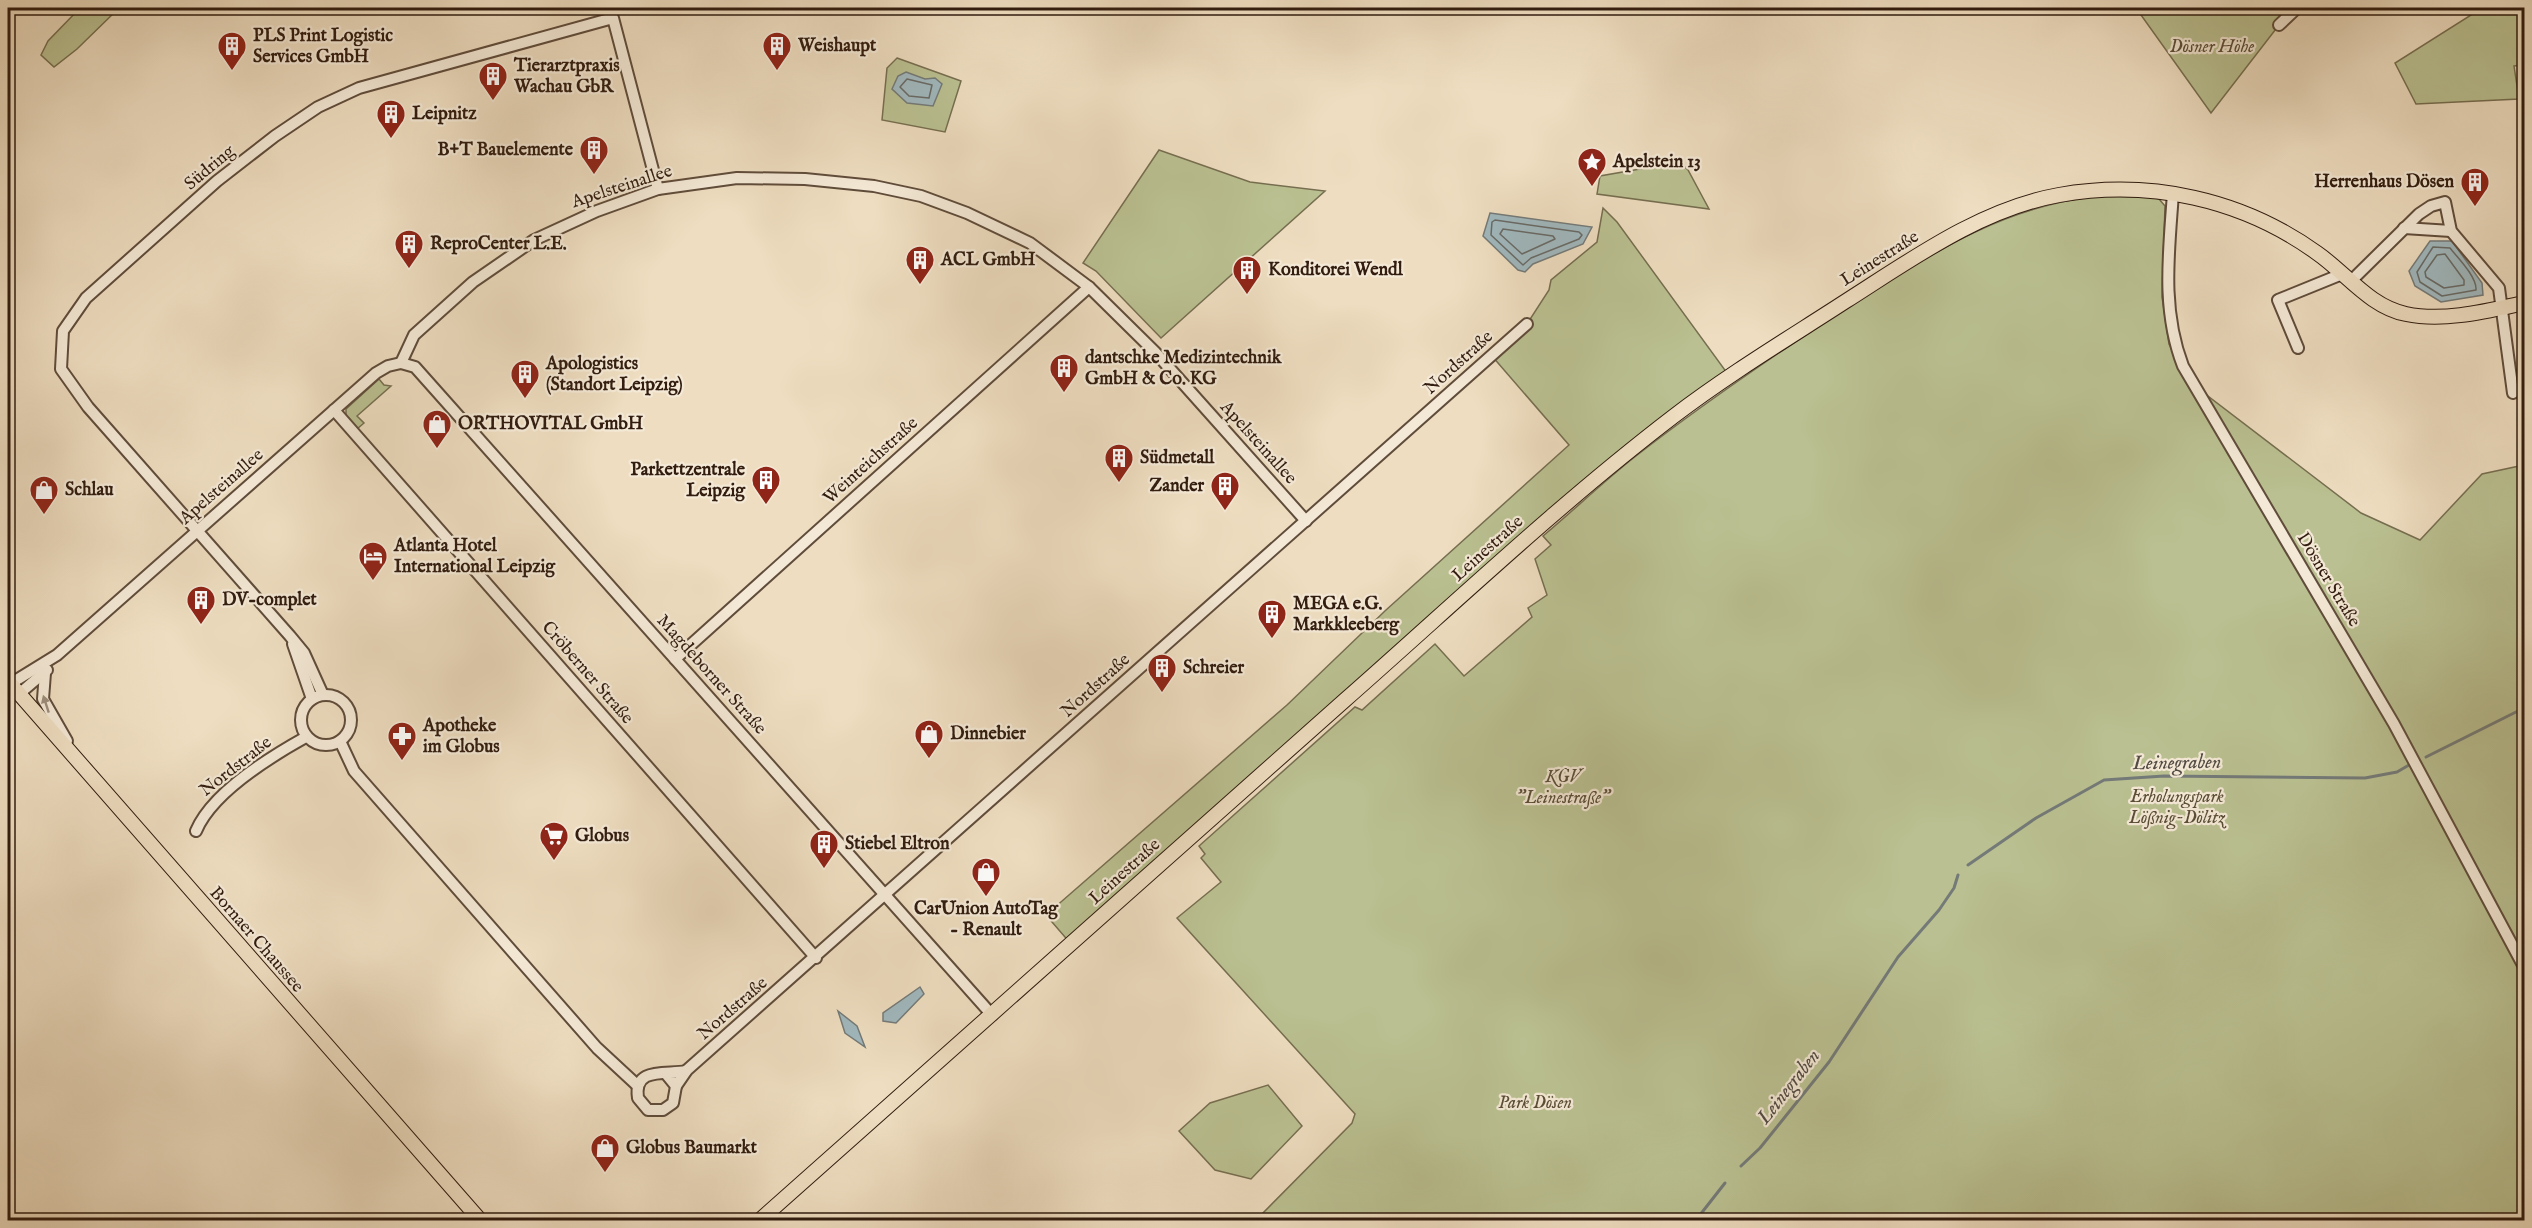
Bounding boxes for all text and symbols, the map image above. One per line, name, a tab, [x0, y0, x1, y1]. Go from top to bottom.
place label: PLS Print Logistic Services GmbH	[253, 25, 393, 69]
building icon: PLS Print Logistic Services GmbH	[216, 30, 248, 72]
building icon: Weishaupt	[761, 30, 793, 72]
place label: Weishaupt	[797, 35, 877, 58]
park label: Dösner Höhe	[2170, 36, 2254, 59]
place label: Tierarztpraxis Wachau GbR	[513, 55, 620, 99]
building icon: Tierarztpraxis Wachau GbR	[477, 60, 509, 102]
building icon: Leipnitz	[375, 98, 407, 140]
place label: Leipnitz	[412, 103, 477, 126]
building icon: B+T Bauelemente	[578, 134, 610, 176]
place label: B+T Bauelemente	[437, 139, 574, 162]
street label: Südring	[180, 140, 240, 196]
place icon: Apelstein 13	[1576, 146, 1608, 188]
place label: Apelstein 13	[1612, 151, 1701, 174]
street label: Apelsteinallee	[568, 160, 675, 214]
building icon: Herrenhaus Dösen	[2459, 166, 2491, 208]
place label: Herrenhaus Dösen	[2314, 171, 2454, 194]
street label: Leinestraße	[1836, 226, 1924, 292]
building icon: ReproCenter L.E.	[393, 228, 425, 270]
place label: ReproCenter L.E.	[430, 233, 567, 256]
building icon: ACL GmbH	[904, 244, 936, 286]
place label: ACL GmbH	[940, 249, 1036, 272]
building icon: Konditorei Wendl	[1231, 254, 1263, 296]
place label: Konditorei Wendl	[1268, 259, 1404, 282]
street label: Nordstraße	[1420, 326, 1498, 400]
place label: dantschke Medizintechnik GmbH & Co. KG	[1085, 347, 1283, 391]
building icon: dantschke Medizintechnik GmbH & Co. KG	[1048, 352, 1080, 394]
place label: Apologistics (Standort Leipzig)	[545, 353, 683, 397]
building icon: Apologistics (Standort Leipzig)	[509, 358, 541, 400]
street label: Apelsteinallee	[1214, 396, 1301, 489]
shop icon: ORTHOVITAL GmbH	[421, 408, 453, 450]
street label: Weinteichstraße	[819, 412, 923, 510]
place label: ORTHOVITAL GmbH	[458, 413, 644, 436]
building icon: Südmetall	[1103, 442, 1135, 484]
street label: Apelsteinallee	[174, 444, 269, 531]
place label: Südmetall	[1140, 447, 1215, 470]
place label: Parkettzentrale Leipzig	[630, 459, 746, 503]
building icon: Parkettzentrale Leipzig	[750, 464, 782, 506]
building icon: Zander	[1209, 470, 1241, 512]
shop icon: Schlau	[28, 474, 60, 516]
place label: Zander	[1150, 475, 1204, 498]
place label: Schlau	[65, 479, 114, 502]
street label: Leinestraße	[1447, 511, 1529, 587]
street label: Dösner Straße	[2291, 529, 2365, 631]
place label: Atlanta Hotel International Leipzig	[393, 535, 556, 579]
hotel icon: Atlanta Hotel International Leipzig	[357, 540, 389, 582]
building icon: DV-complet	[185, 584, 217, 626]
place label: DV-complet	[222, 589, 317, 612]
place label: MEGA e.G. Markkleeberg	[1293, 593, 1400, 637]
building icon: MEGA e.G. Markkleeberg	[1256, 598, 1288, 640]
street label: Magdeborner Straße	[651, 610, 771, 740]
street label: Cröberner Straße	[536, 617, 638, 729]
street label: Nordstraße	[1057, 649, 1135, 723]
building icon: Schreier	[1146, 652, 1178, 694]
place label: Schreier	[1183, 657, 1244, 680]
one-way arrow	[41, 694, 50, 712]
place label: Apotheke im Globus	[422, 715, 500, 759]
shop icon: Dinnebier	[913, 718, 945, 760]
pharmacy icon: Apotheke im Globus	[386, 720, 418, 762]
place label: Dinnebier	[950, 723, 1026, 746]
street label: Nordstraße	[195, 732, 277, 802]
water label: Leinegraben	[2132, 750, 2221, 777]
park label: KGV "Leinestraße"	[1516, 766, 1612, 810]
park label: Erholungspark Lößnig-Dölitz	[2128, 786, 2227, 830]
supermarket icon: Globus	[538, 820, 570, 862]
place label: Globus	[575, 825, 630, 848]
building icon: Stiebel Eltron	[808, 828, 840, 870]
place label: Stiebel Eltron	[845, 833, 950, 856]
street label: Leinestraße	[1084, 834, 1166, 910]
shop icon: CarUnion AutoTag - Renault	[970, 856, 1002, 898]
street label: Bornaer Chaussee	[204, 882, 308, 998]
place label: CarUnion AutoTag - Renault	[914, 898, 1059, 942]
street label: Nordstraße	[693, 972, 773, 1046]
water label: Leinegraben	[1751, 1044, 1827, 1131]
park label: Park Dösen	[1498, 1092, 1572, 1115]
shop icon: Globus Baumarkt	[589, 1132, 621, 1174]
place label: Globus Baumarkt	[626, 1137, 758, 1160]

